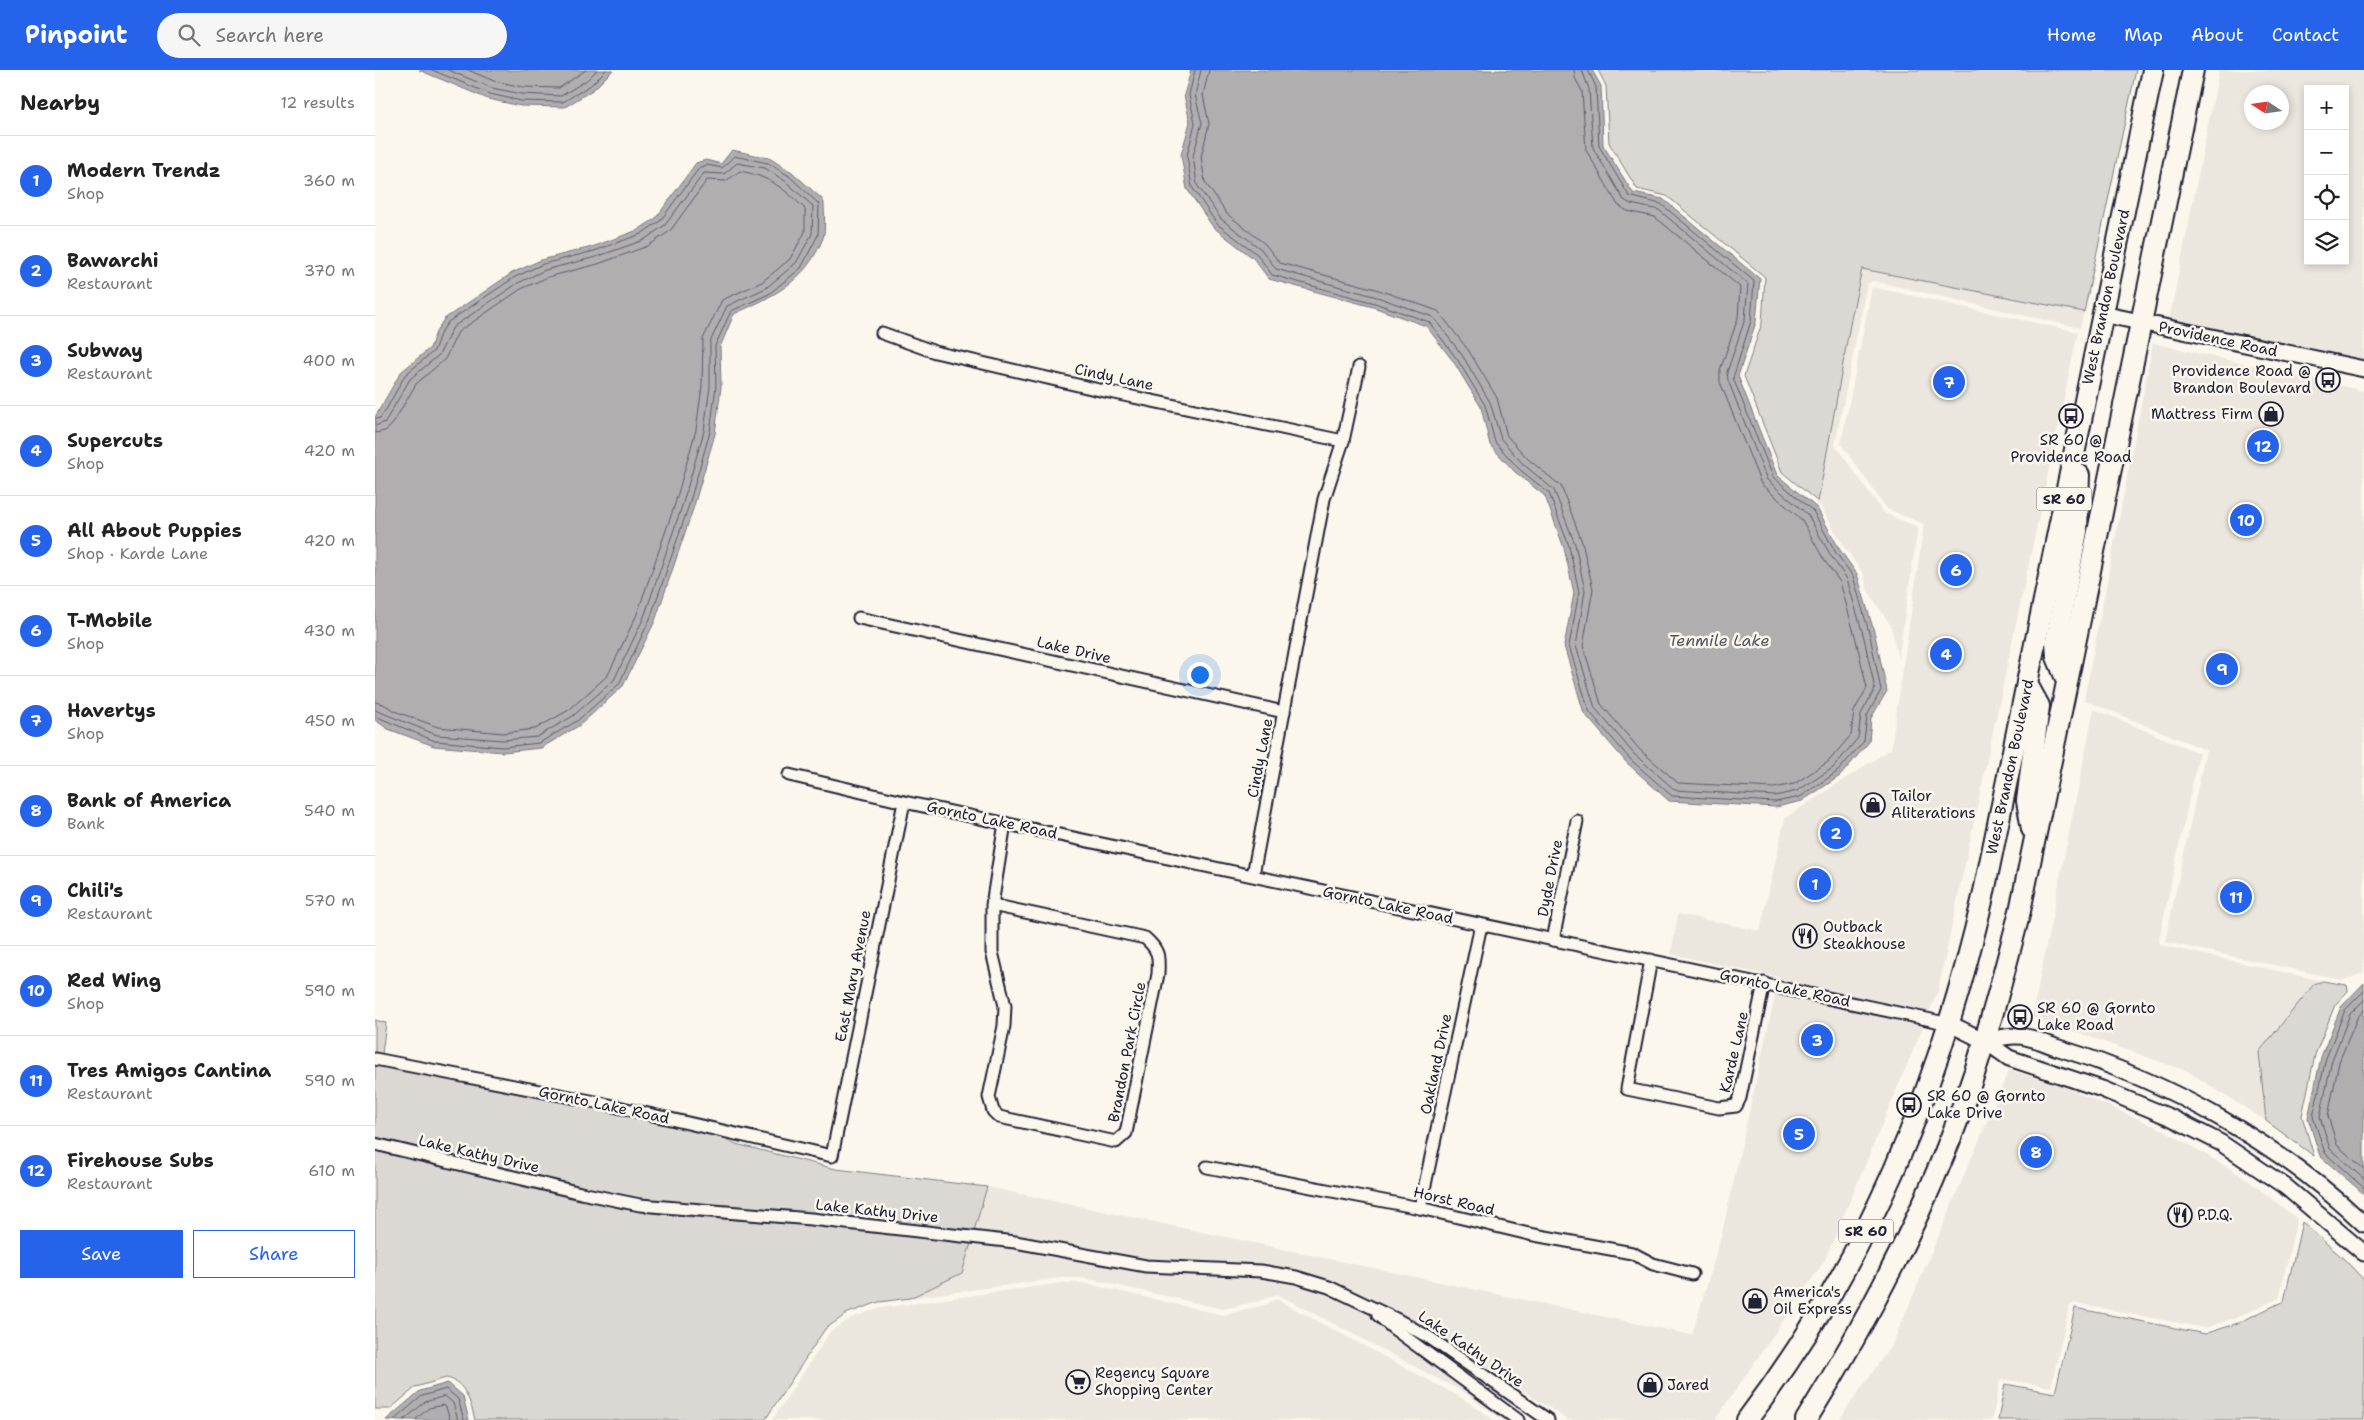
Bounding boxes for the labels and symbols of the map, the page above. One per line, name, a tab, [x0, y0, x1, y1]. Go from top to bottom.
north arrow	[2244, 85, 2289, 130]
street label: West Brandon Boulevard	[2078, 207, 2134, 387]
street label: Providence Road	[2157, 317, 2280, 361]
street label: Cindy Lane	[1073, 359, 1155, 395]
place label: Providence Road @ Brandon Boulevard	[2172, 361, 2311, 398]
pin: 7	[1933, 363, 1965, 401]
bus stop icon: Providence Road @ Brandon Boulevard	[2315, 367, 2341, 393]
shop icon: Mattress Firm	[2258, 401, 2284, 427]
bus stop icon: SR 60 @ Providence Road	[2058, 403, 2084, 429]
place label: Mattress Firm	[2151, 404, 2253, 424]
pin: 12	[2247, 427, 2279, 465]
place label: SR 60 @ Providence Road	[2010, 430, 2132, 467]
road number: SR 60	[2037, 488, 2091, 510]
pin: 10	[2230, 501, 2262, 539]
pin: 6	[1940, 551, 1972, 589]
water label: Tenmile Lake	[1668, 630, 1770, 651]
street label: Lake Drive	[1035, 632, 1113, 668]
pin: 4	[1930, 635, 1962, 673]
pin: 9	[2206, 650, 2238, 688]
your location	[1187, 662, 1213, 688]
street label: West Brandon Boulevard	[1982, 677, 2038, 857]
street label: Cindy Lane	[1243, 717, 1277, 799]
place label: Tailor Aliterations	[1891, 786, 1976, 823]
shop icon: Tailor Aliterations	[1860, 792, 1886, 818]
street label: Gornto Lake Road	[925, 796, 1060, 844]
pin: 2	[1820, 814, 1852, 852]
street label: Dyde Drive	[1533, 838, 1567, 918]
pin: 1	[1799, 865, 1831, 903]
pin: 11	[2220, 878, 2252, 916]
street label: Gornto Lake Road	[1321, 881, 1456, 929]
street label: East Mary Avenue	[830, 908, 876, 1044]
place label: Outback Steakhouse	[1823, 917, 1906, 954]
restaurant icon: Outback Steakhouse	[1792, 923, 1818, 949]
street label: Gornto Lake Road	[1718, 964, 1853, 1012]
street label: Brandon Park Circle	[1104, 980, 1150, 1124]
place label: SR 60 @ Gornto Lake Road	[2037, 998, 2156, 1035]
bus stop icon: SR 60 @ Gornto Lake Road	[2007, 1004, 2033, 1030]
street label: Karde Lane	[1715, 1009, 1753, 1095]
street label: Oakland Drive	[1416, 1012, 1456, 1116]
pin: 3	[1801, 1021, 1833, 1059]
street label: Gornto Lake Road	[537, 1081, 672, 1129]
place label: SR 60 @ Gornto Lake Drive	[1927, 1086, 2046, 1123]
bus stop icon: SR 60 @ Gornto Lake Drive	[1896, 1092, 1922, 1118]
pin: 5	[1783, 1115, 1815, 1153]
street label: Lake Kathy Drive	[417, 1130, 541, 1178]
pin: 8	[2020, 1133, 2052, 1171]
street label: Horst Road	[1411, 1182, 1497, 1220]
street label: Lake Kathy Drive	[815, 1195, 939, 1227]
restaurant icon: P.D.Q.	[2167, 1202, 2193, 1228]
place label: P.D.Q.	[2197, 1205, 2233, 1225]
road number: SR 60	[1839, 1220, 1893, 1242]
place label: America's Oil Express	[1773, 1282, 1852, 1319]
shop icon: America's Oil Express	[1742, 1288, 1768, 1314]
street label: Lake Kathy Drive	[1414, 1306, 1528, 1392]
place label: Regency Square Shopping Center	[1095, 1363, 1213, 1400]
supermarket icon: Regency Square Shopping Center	[1065, 1369, 1091, 1395]
shop icon: Jared	[1637, 1372, 1663, 1398]
place label: Jared	[1667, 1375, 1710, 1395]

